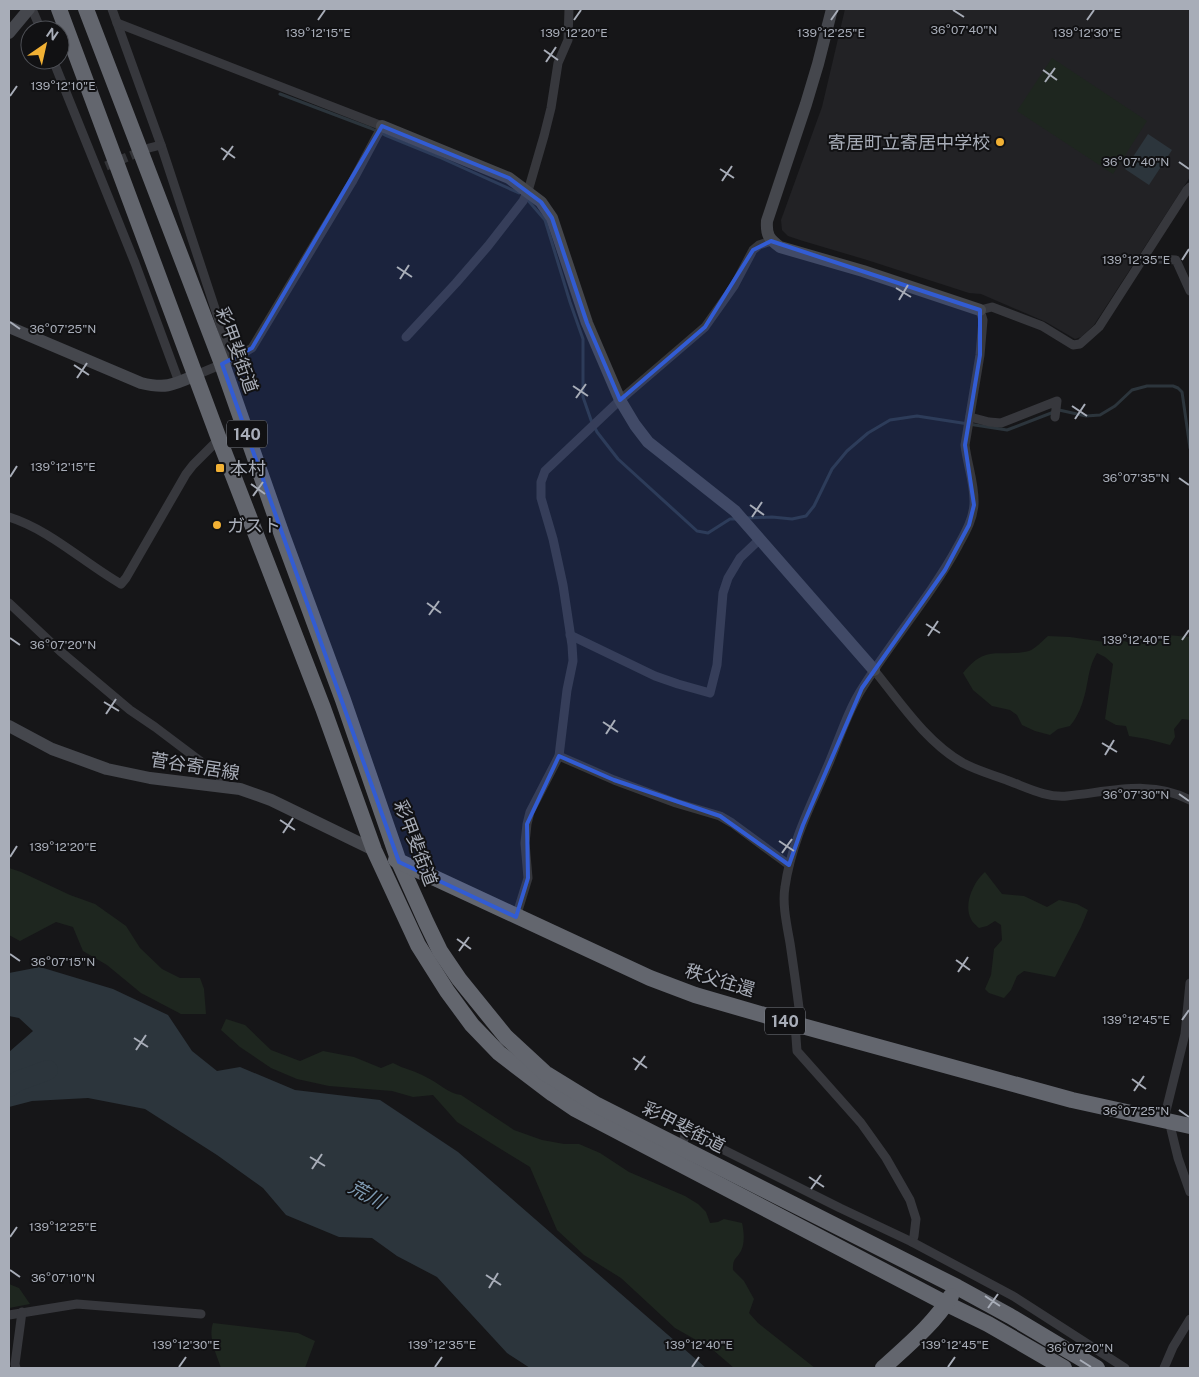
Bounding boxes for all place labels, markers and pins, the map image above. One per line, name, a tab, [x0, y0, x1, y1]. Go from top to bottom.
place label: 寄居町立寄居中学校	[828, 132, 990, 153]
marker: 寄居町立寄居中学校	[994, 136, 1006, 148]
place label: 本村	[230, 458, 266, 479]
marker: 本村	[214, 462, 226, 474]
place label: ガスト	[227, 515, 281, 536]
marker: ガスト	[211, 519, 223, 531]

